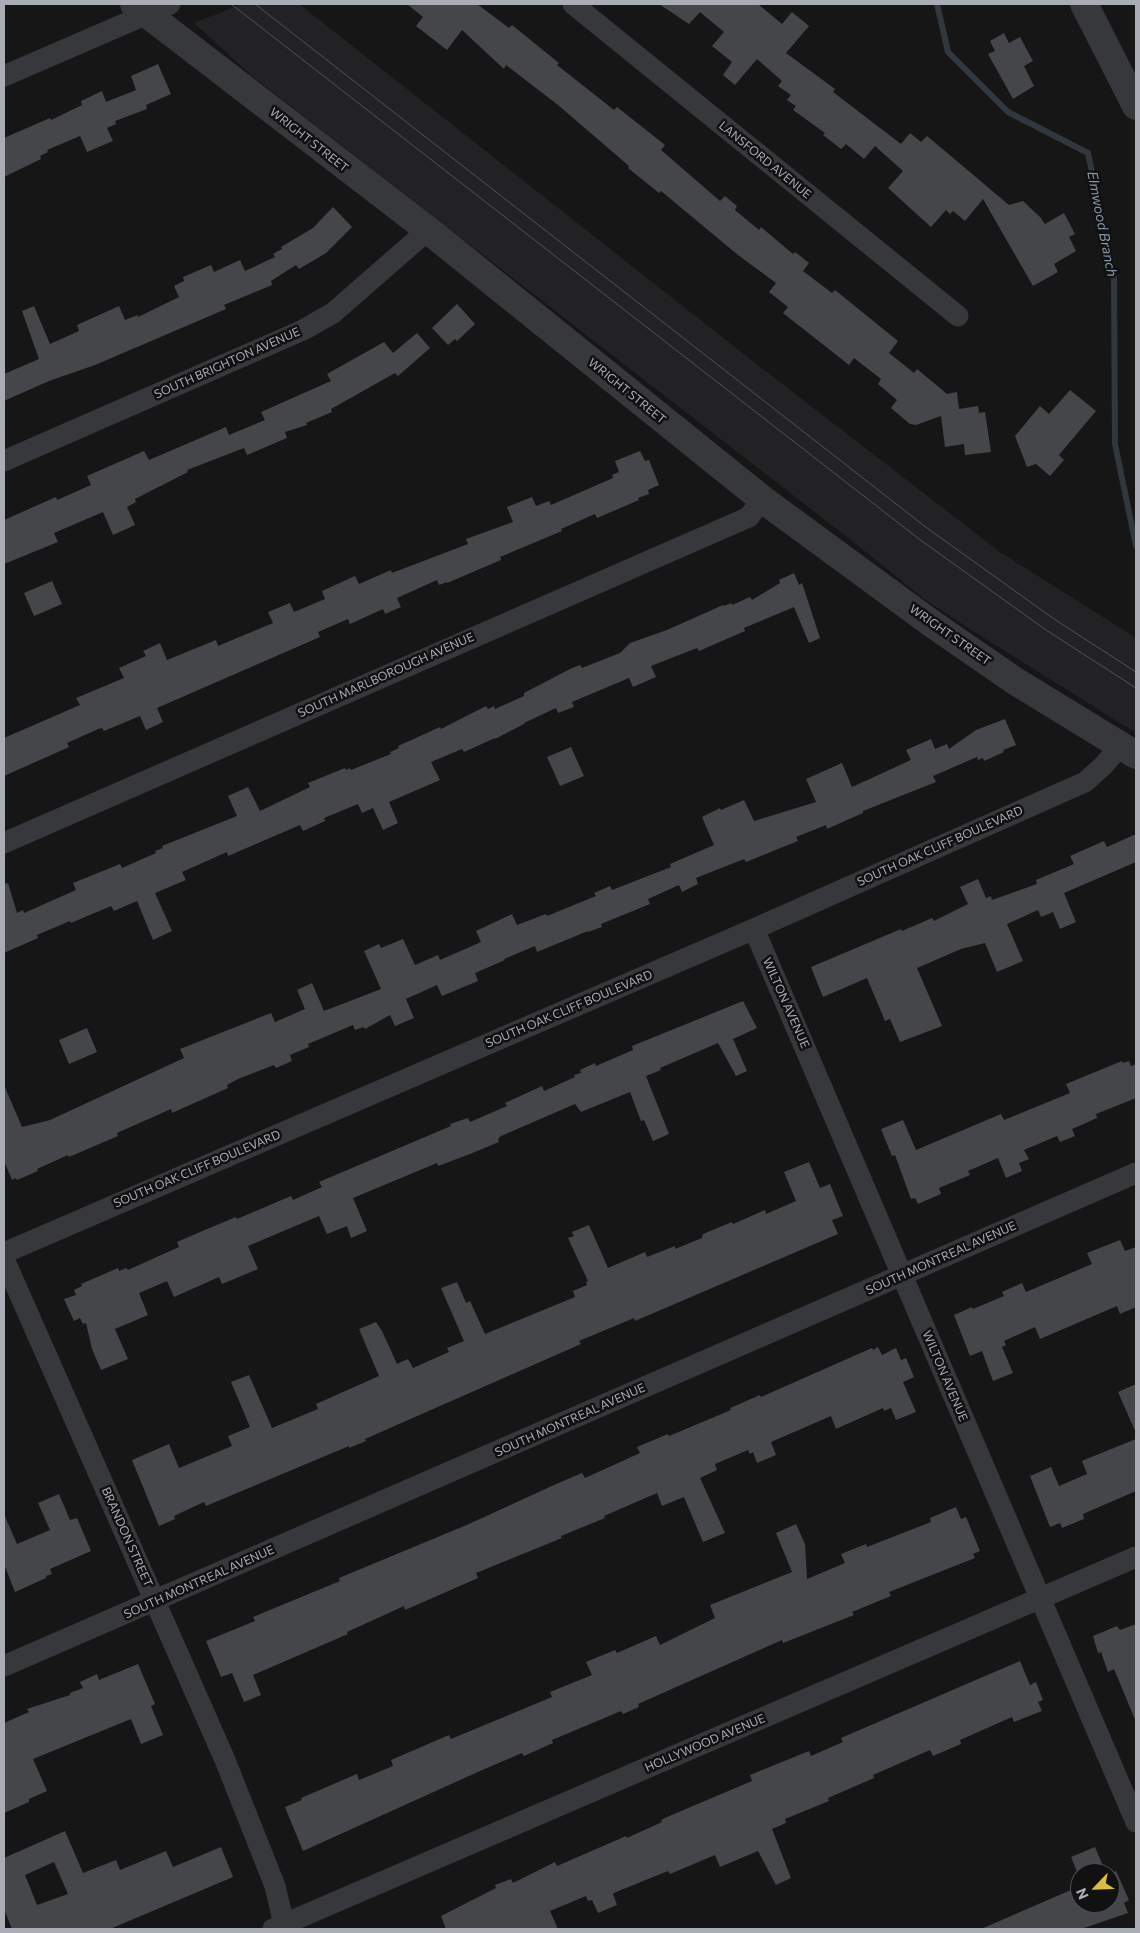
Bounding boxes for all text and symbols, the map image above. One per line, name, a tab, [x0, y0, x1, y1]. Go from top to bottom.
street label: WRIGHT STREET	[267, 105, 351, 175]
street label: LANSFORD AVENUE	[716, 118, 814, 202]
water label: Elmwood Branch	[1084, 170, 1120, 278]
street label: SOUTH BRIGHTON AVENUE	[152, 324, 302, 402]
street label: WRIGHT STREET	[585, 355, 669, 427]
street label: WRIGHT STREET	[907, 602, 993, 668]
street label: SOUTH MARLBOROUGH AVENUE	[296, 630, 476, 720]
street label: SOUTH OAK CLIFF BOULEVARD	[855, 803, 1025, 889]
street label: WILTON AVENUE	[760, 956, 812, 1050]
street label: SOUTH OAK CLIFF BOULEVARD	[483, 967, 655, 1051]
street label: SOUTH OAK CLIFF BOULEVARD	[111, 1127, 283, 1211]
street label: SOUTH MONTREAL AVENUE	[864, 1218, 1018, 1298]
street label: WILTON AVENUE	[919, 1328, 971, 1424]
street label: SOUTH MONTREAL AVENUE	[493, 1380, 647, 1460]
street label: BRANDON STREET	[99, 1485, 155, 1589]
street label: SOUTH MONTREAL AVENUE	[122, 1542, 276, 1622]
street label: HOLLYWOOD AVENUE	[643, 1711, 767, 1775]
north arrow	[1070, 1863, 1120, 1913]
text: N	[1072, 1886, 1092, 1902]

